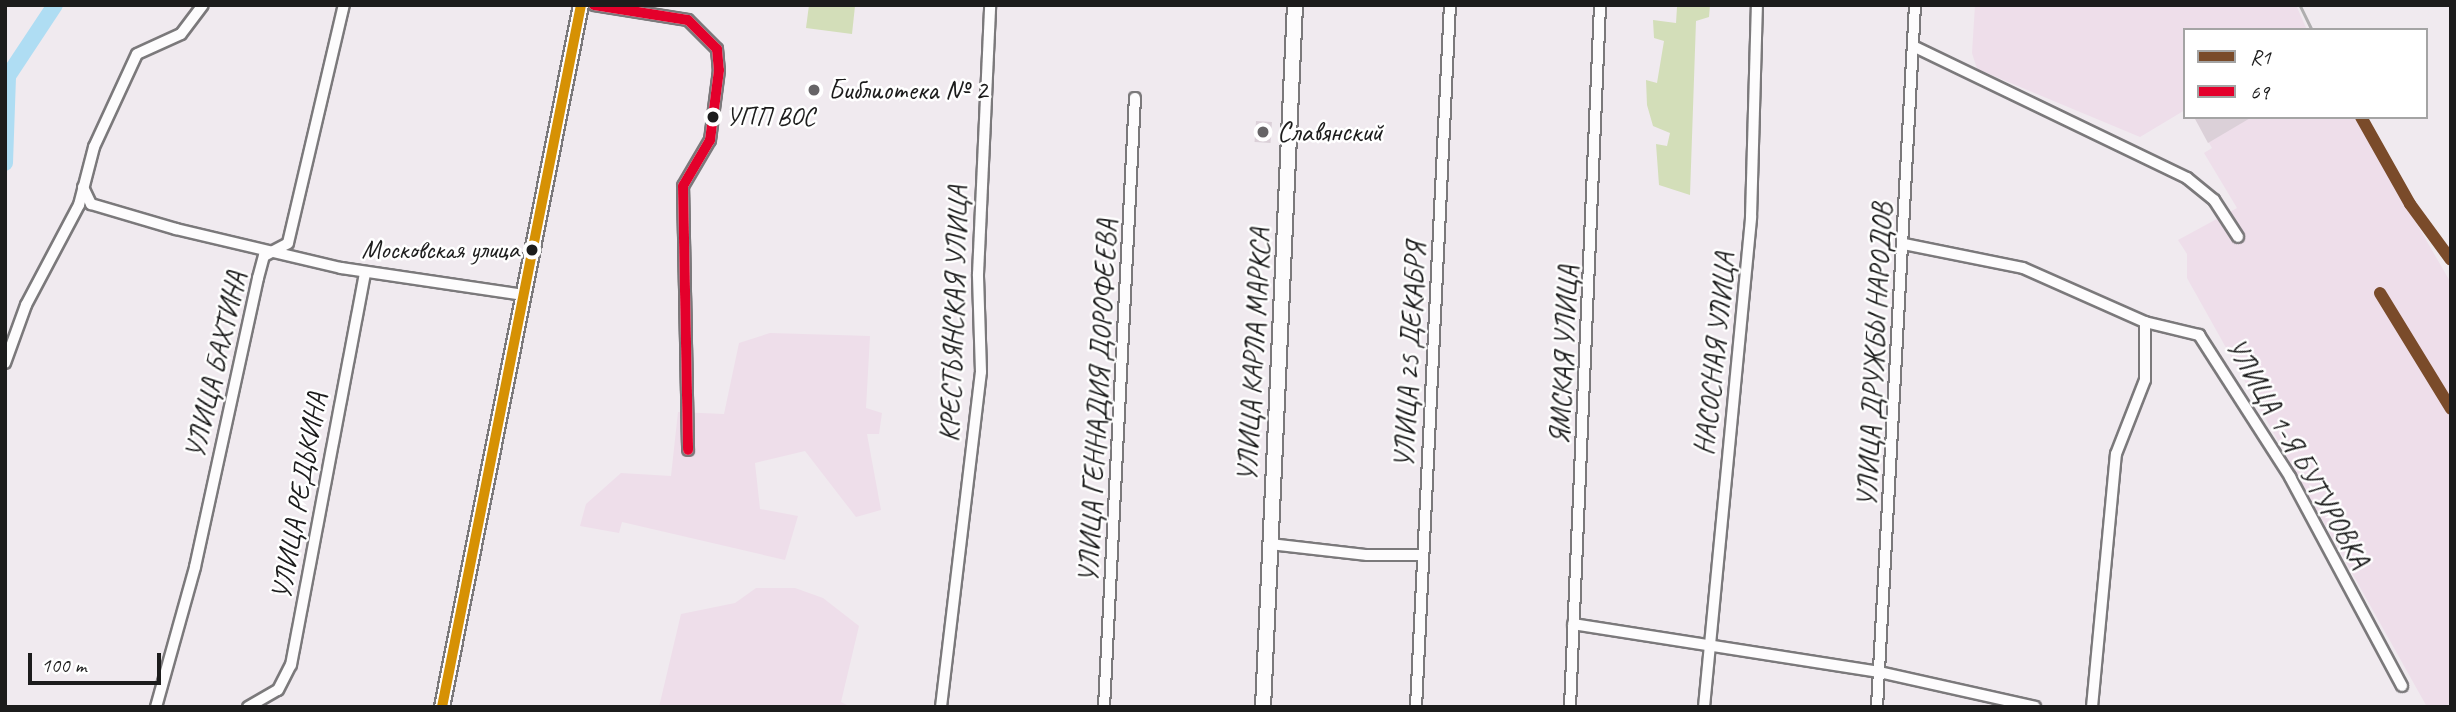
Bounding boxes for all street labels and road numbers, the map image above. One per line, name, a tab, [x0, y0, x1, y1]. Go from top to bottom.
street label: КРЕСТЬЯНСКАЯ УЛИЦА	[933, 186, 975, 442]
street label: УЛИЦА ДРУЖБЫ НАРОДОВ	[1850, 201, 1900, 509]
street label: УЛИЦА ГЕННАДИЯ ДОРОФЕЕВА	[1072, 220, 1124, 582]
street label: УЛИЦА КАРЛА МАРКСА	[1231, 227, 1277, 483]
street label: УЛИЦА 25 ДЕКАБРЯ	[1387, 241, 1433, 469]
street label: НАСОСНАЯ УЛИЦА	[1688, 251, 1742, 457]
street label: ЯМСКАЯ УЛИЦА	[1543, 265, 1585, 445]
street label: УЛИЦА БАХТИНА	[178, 268, 254, 462]
street label: УЛИЦА 1-Я БУТУРОВКА	[2219, 333, 2377, 573]
street label: УЛИЦА РЕДЬКИНА	[264, 389, 334, 603]

